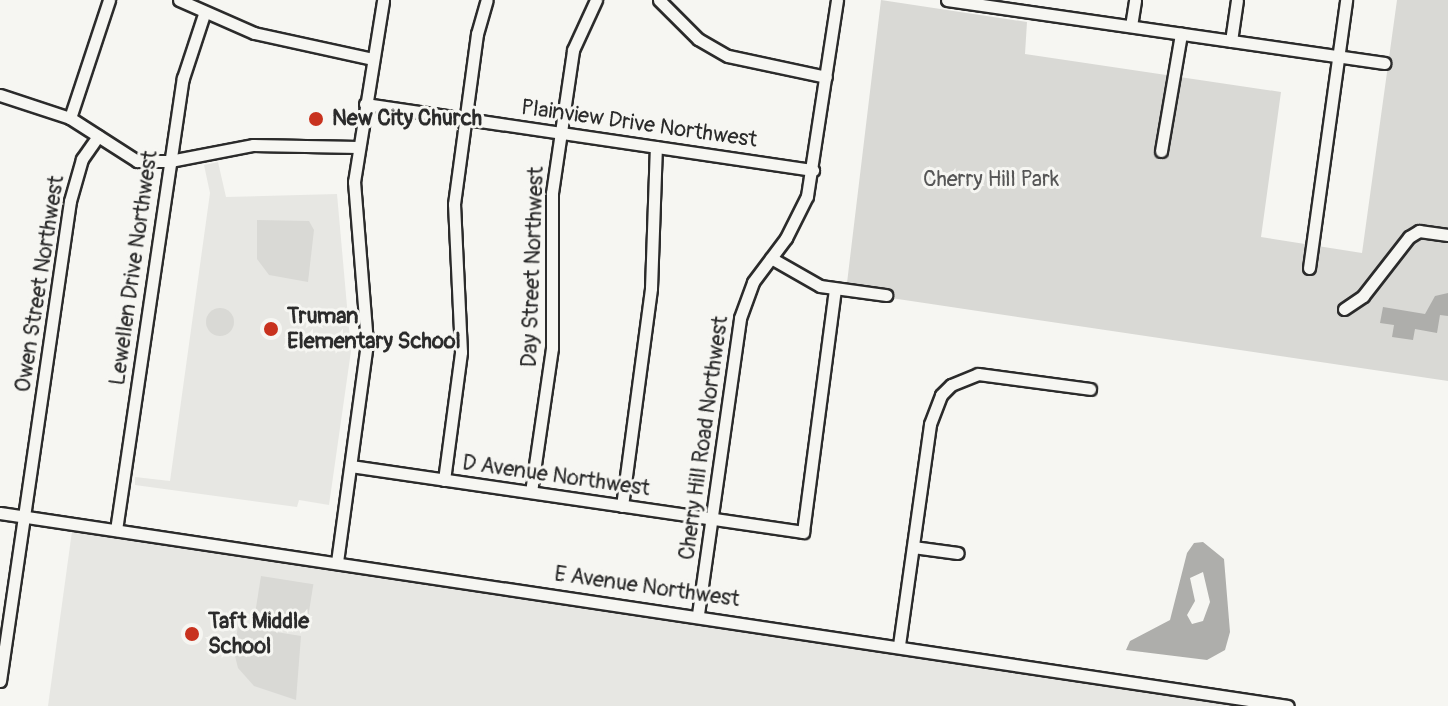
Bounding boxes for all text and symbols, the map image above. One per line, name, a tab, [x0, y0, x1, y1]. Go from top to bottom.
street label: Plainview Drive Northwest	[519, 94, 759, 154]
place label: New City Church	[332, 106, 482, 132]
marker: New City Church	[307, 110, 325, 128]
street label: Lewellen Drive Northwest	[104, 149, 164, 387]
street label: Day Street Northwest	[516, 166, 550, 368]
park label: Cherry Hill Park	[923, 167, 1059, 193]
street label: Owen Street Northwest	[10, 174, 70, 394]
place label: Truman Elementary School	[287, 303, 461, 354]
street label: Cherry Hill Road Northwest	[674, 314, 734, 562]
marker: Truman Elementary School	[262, 320, 280, 338]
street label: D Avenue Northwest	[461, 450, 651, 502]
street label: E Avenue Northwest	[553, 561, 741, 613]
place label: Taft Middle School	[208, 608, 309, 660]
marker: Taft Middle School	[183, 625, 201, 643]

